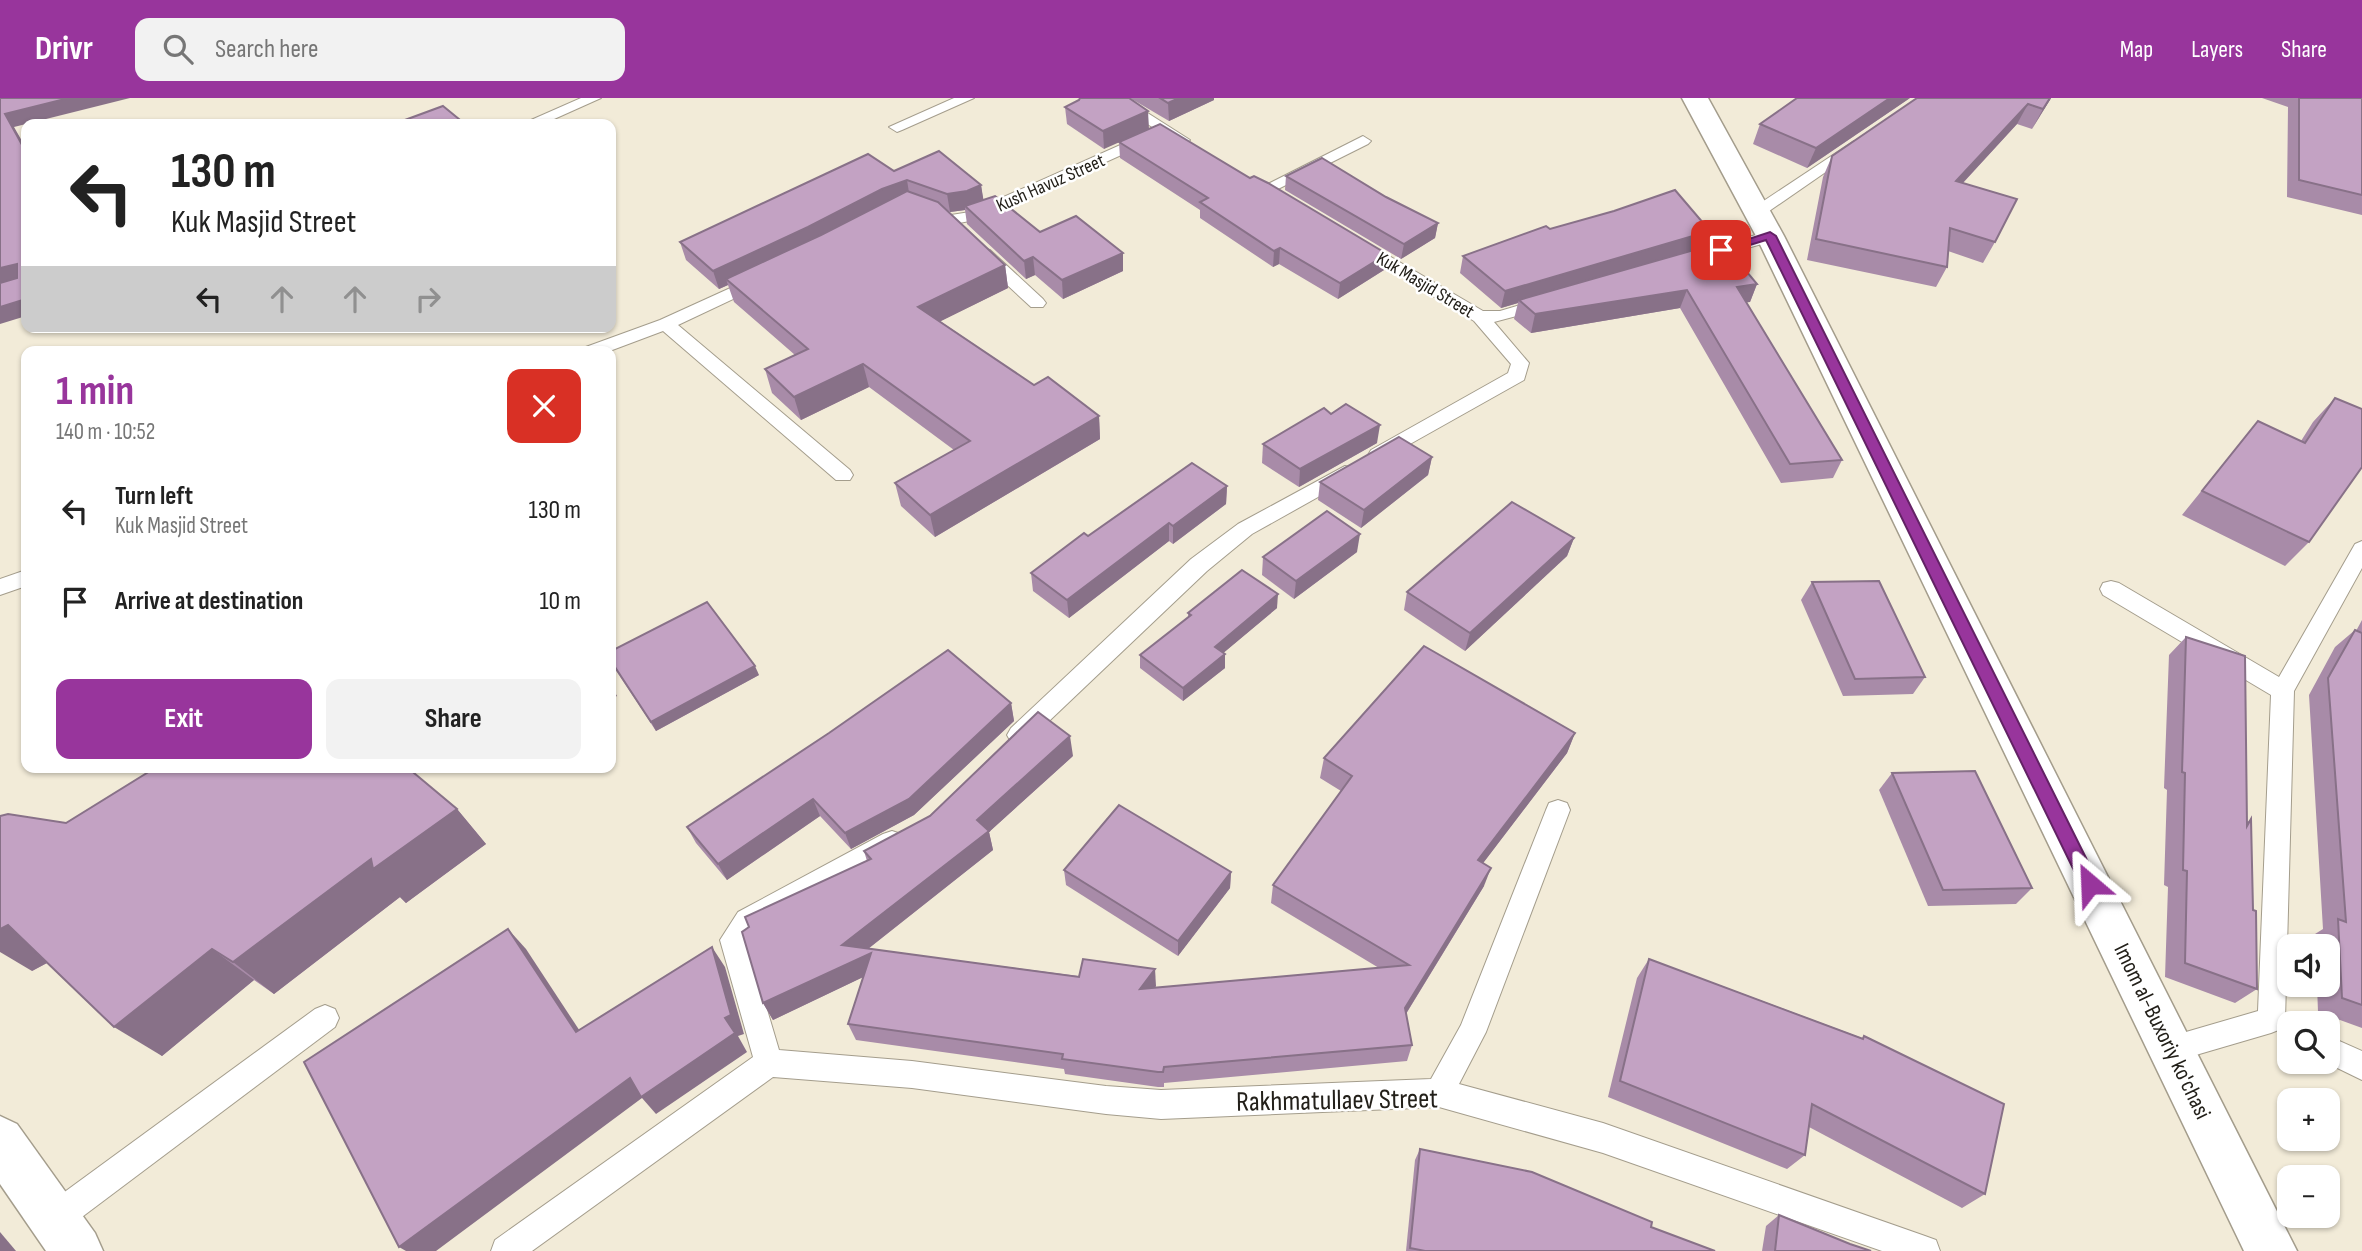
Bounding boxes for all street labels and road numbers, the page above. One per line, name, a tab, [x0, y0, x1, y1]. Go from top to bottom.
street label: Kush Havuz Street	[993, 149, 1109, 218]
street label: Kuk Masjid Street	[1372, 247, 1478, 324]
street label: Imom al-Buxoriy ko'chasi	[2107, 939, 2217, 1124]
street label: Rakhmatullaev Street	[1236, 1082, 1438, 1119]

